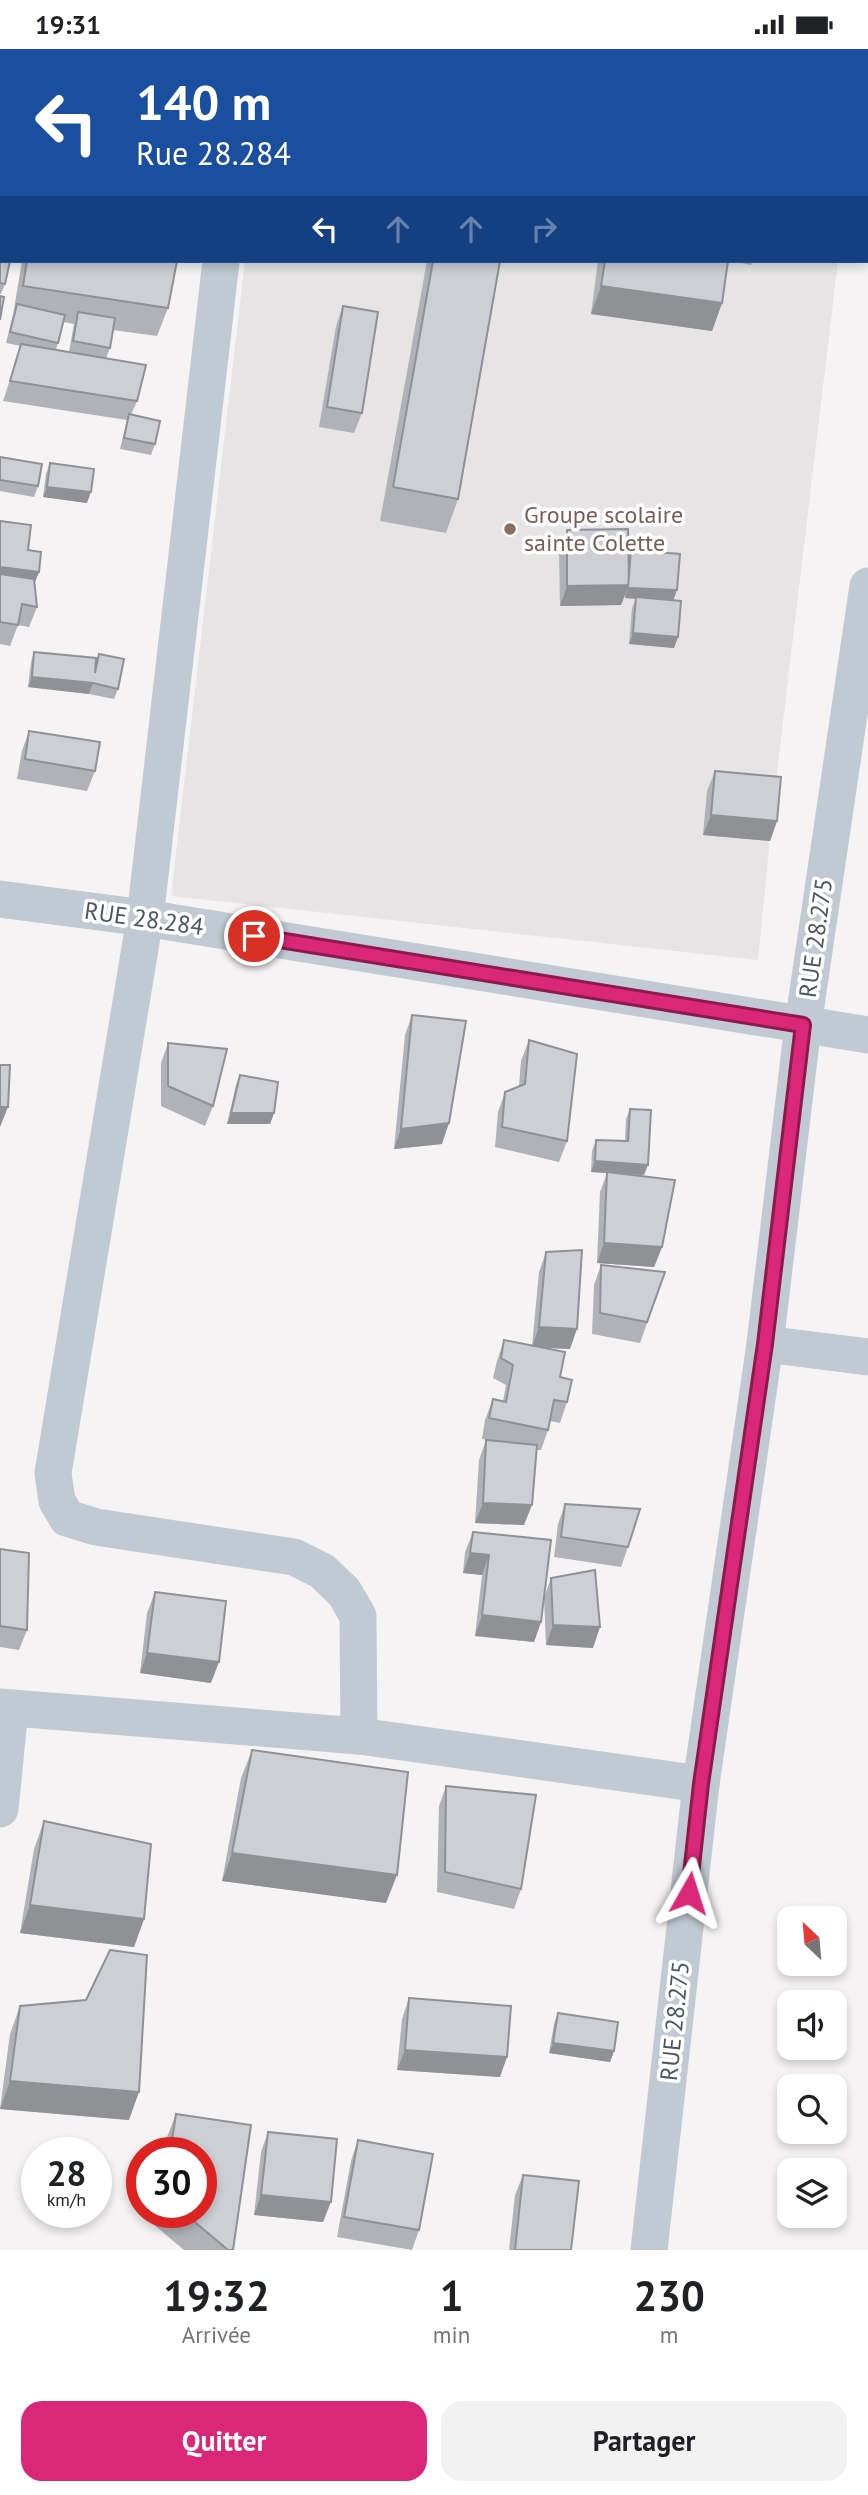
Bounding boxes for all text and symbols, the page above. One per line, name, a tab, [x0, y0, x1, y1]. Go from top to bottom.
text: 19:31	[35, 8, 101, 41]
text: 140 m	[136, 70, 271, 134]
icon: left	[21, 77, 112, 168]
text: Rue 28.284	[136, 132, 291, 174]
icon: left	[306, 210, 344, 248]
icon: ahead	[379, 210, 417, 248]
icon: ahead	[452, 210, 490, 248]
icon: right	[525, 210, 563, 248]
place label: Groupe scolaire sainte Colette	[524, 499, 683, 558]
marker: Groupe scolaire sainte Colette	[502, 521, 518, 537]
street label: RUE 28.275	[792, 876, 839, 999]
street label: RUE 28.284	[83, 895, 206, 942]
pin	[224, 906, 284, 966]
icon: arrive	[235, 917, 273, 955]
position arrow	[652, 1856, 726, 1930]
north arrow	[777, 1906, 847, 1976]
map controls	[777, 1906, 847, 2228]
street label: RUE 28.275	[653, 1960, 696, 2082]
button: sound	[777, 1990, 847, 2060]
button: search	[777, 2074, 847, 2144]
speed limit sign: 30	[126, 2137, 217, 2228]
text: 28	[47, 2150, 86, 2196]
button: layers	[777, 2158, 847, 2228]
text: km/h	[47, 2188, 86, 2211]
text: 19:32	[163, 2268, 270, 2323]
text: 1	[440, 2268, 463, 2323]
text: 230	[633, 2268, 705, 2323]
text: Arrivée	[182, 2320, 251, 2349]
text: min	[433, 2320, 470, 2349]
text: m	[660, 2320, 678, 2349]
button: Quitter	[21, 2401, 427, 2481]
button: Partager	[441, 2401, 847, 2481]

